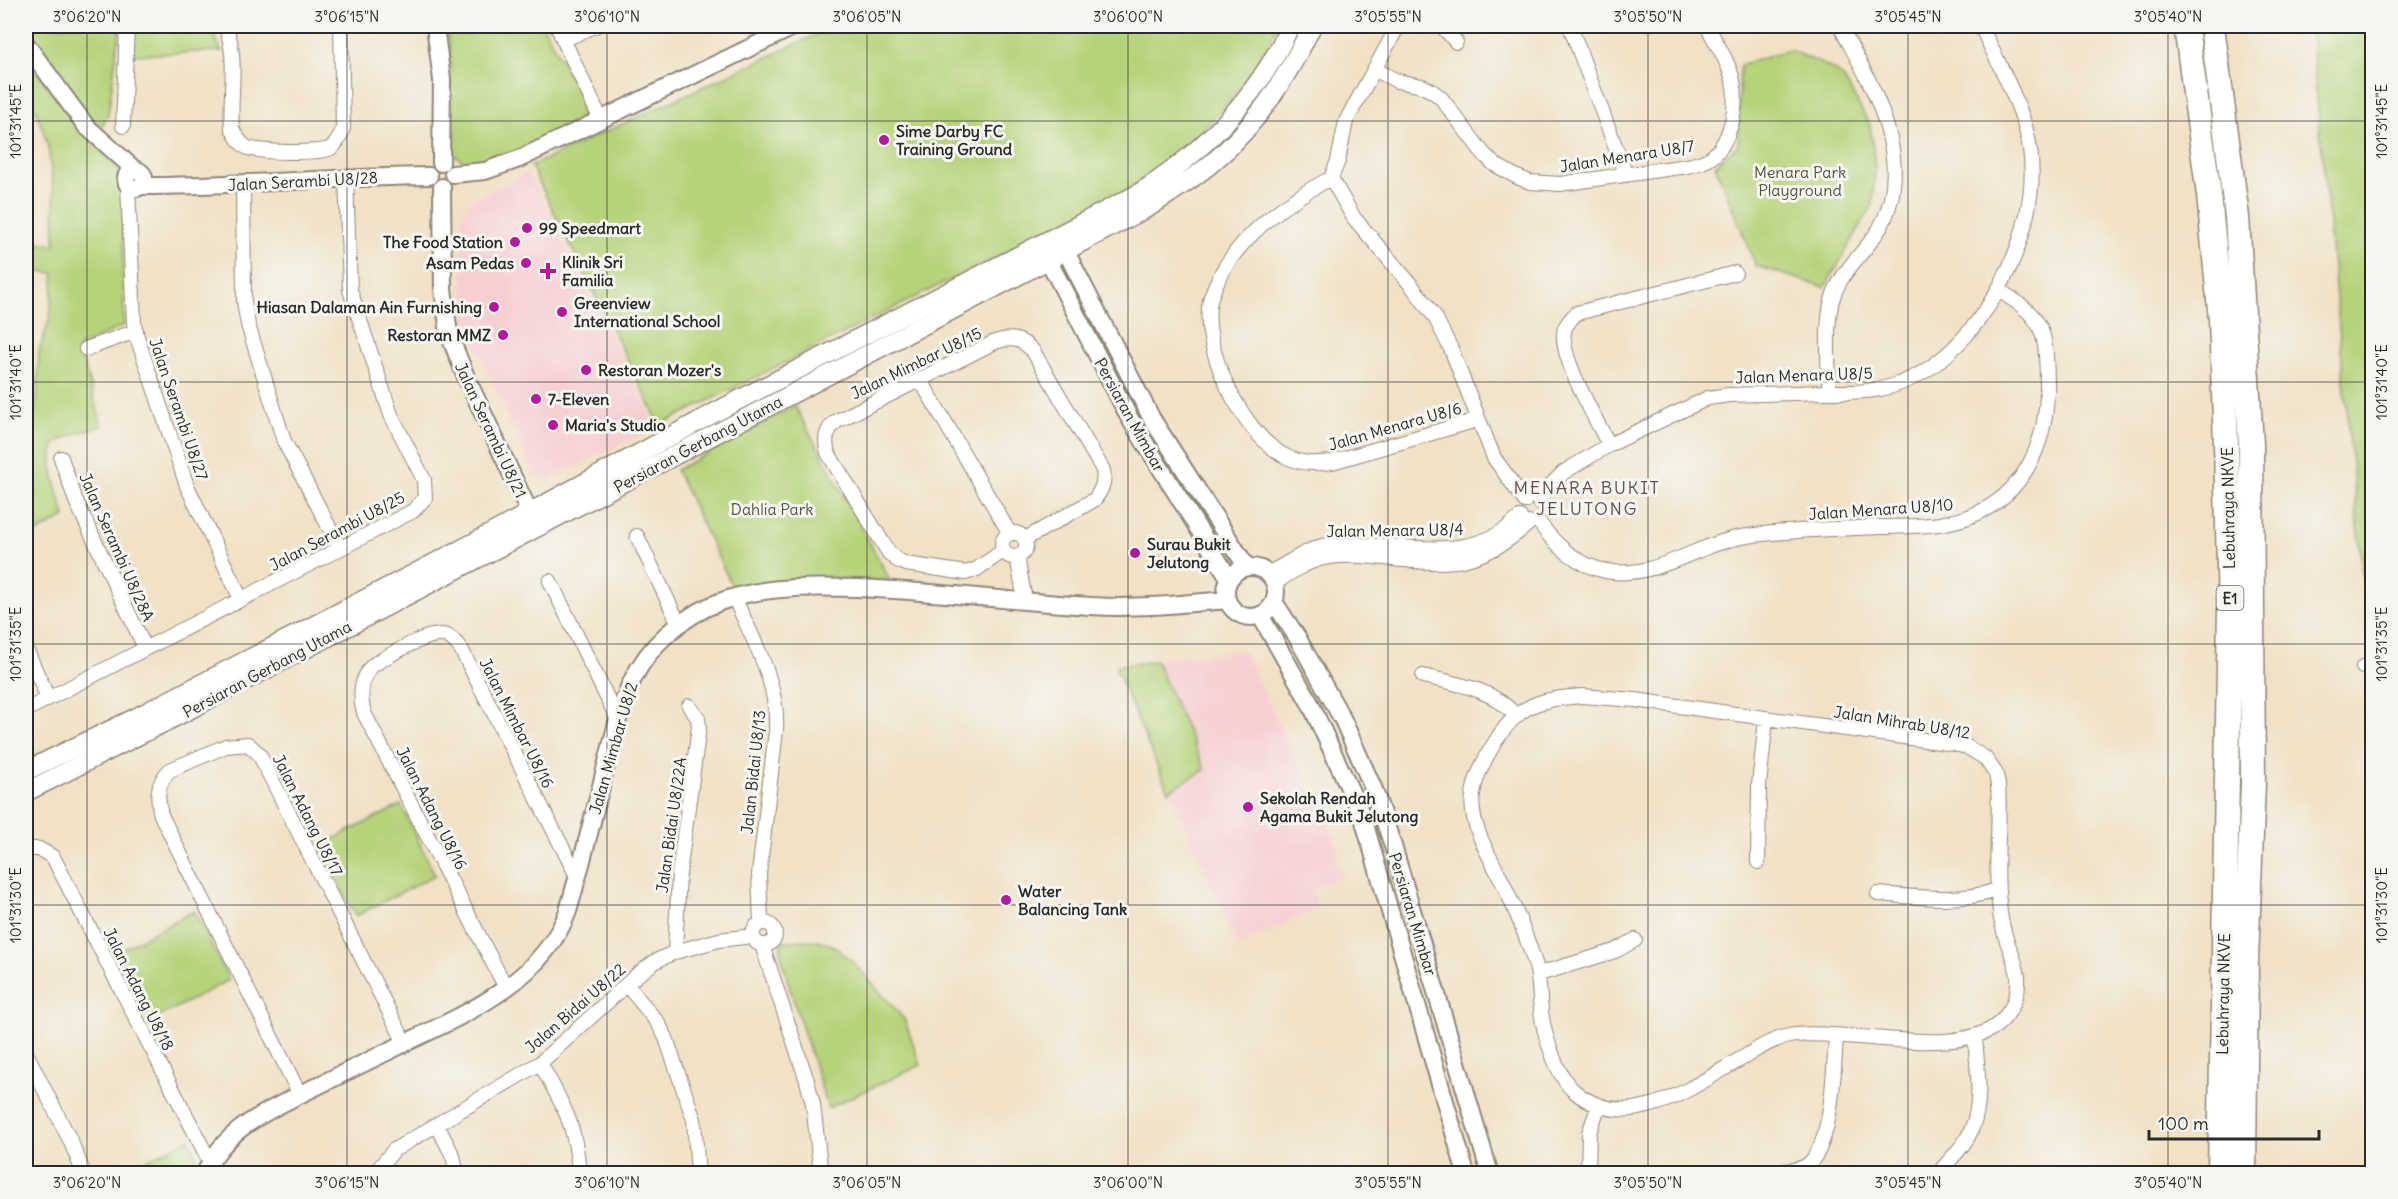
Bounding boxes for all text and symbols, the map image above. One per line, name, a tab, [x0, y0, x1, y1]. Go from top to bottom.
text: 3°06'20"N	[53, 7, 121, 26]
text: 3°06'15"N	[315, 7, 379, 26]
text: 3°06'10"N	[574, 7, 640, 26]
text: 3°06'05"N	[833, 7, 901, 26]
text: 3°06'00"N	[1093, 7, 1163, 26]
text: 3°05'55"N	[1354, 7, 1422, 26]
text: 3°05'50"N	[1614, 7, 1682, 26]
text: 3°05'45"N	[1874, 7, 1942, 26]
text: 3°05'40"N	[2134, 7, 2202, 26]
text: 101°31'45"E	[6, 83, 25, 158]
text: 101°31'45"E	[2372, 83, 2391, 158]
place label: Sime Darby FC Training Ground	[896, 121, 1013, 160]
marker: Sime Darby FC Training Ground	[877, 133, 891, 147]
street label: Jalan Menara U8/7	[1558, 135, 1696, 177]
park label: Menara Park Playground	[1754, 162, 1846, 200]
street label: Jalan Serambi U8/28	[227, 167, 379, 195]
place label: 99 Speedmart	[539, 218, 642, 239]
marker: 99 Speedmart	[520, 221, 534, 235]
place label: The Food Station	[383, 232, 503, 252]
marker: The Food Station	[508, 235, 522, 249]
place label: Klinik Sri Familia	[562, 252, 623, 290]
place label: Asam Pedas	[426, 253, 514, 273]
marker: Asam Pedas	[519, 256, 533, 270]
marker: Klinik Sri Familia	[539, 262, 557, 280]
place label: Greenview International School	[574, 293, 720, 331]
place label: Hiasan Dalaman Ain Furnishing	[256, 297, 482, 318]
marker: Hiasan Dalaman Ain Furnishing	[487, 300, 501, 314]
marker: Greenview International School	[555, 305, 569, 319]
street label: Jalan Mimbar U8/15	[847, 323, 985, 403]
place label: Restoran MMZ	[387, 325, 491, 345]
marker: Restoran MMZ	[496, 328, 510, 342]
street label: Jalan Serambi U8/27	[145, 335, 213, 483]
text: 101°31'40"E	[6, 344, 25, 420]
text: 101°31'40"E	[2372, 344, 2391, 420]
street label: Persiaran Mimbar	[1090, 354, 1170, 476]
street label: Jalan Serambi U8/21	[451, 359, 531, 501]
place label: Restoran Mozer's	[598, 360, 721, 380]
marker: Restoran Mozer's	[579, 363, 593, 377]
street label: Jalan Menara U8/5	[1735, 363, 1873, 387]
place label: 7-Eleven	[548, 389, 609, 409]
street label: Persiaran Gerbang Utama	[610, 391, 786, 497]
marker: 7-Eleven	[529, 392, 543, 406]
street label: Jalan Menara U8/6	[1326, 397, 1464, 455]
place label: Maria's Studio	[565, 415, 666, 435]
marker: Maria's Studio	[546, 418, 560, 432]
street label: Lebuhraya NKVE	[2217, 447, 2239, 569]
street label: Jalan Serambi U8/28A	[75, 470, 159, 624]
district label: MENARA BUKIT JELUTONG	[1514, 476, 1660, 520]
street label: Jalan Serambi U8/25	[266, 487, 408, 575]
street label: Jalan Menara U8/10	[1808, 494, 1954, 524]
park label: Dahlia Park	[731, 499, 813, 519]
street label: Jalan Menara U8/4	[1326, 519, 1464, 541]
place label: Surau Bukit Jelutong	[1147, 534, 1231, 573]
marker: Surau Bukit Jelutong	[1128, 546, 1142, 560]
road number: E1	[2216, 586, 2244, 610]
text: 101°31'35"E	[6, 606, 25, 682]
text: 101°31'35"E	[2372, 606, 2391, 682]
street label: Persiaran Gerbang Utama	[179, 616, 355, 722]
street label: Jalan Mimbar U8/16	[476, 655, 558, 791]
street label: Jalan Mimbar U8/2	[585, 679, 641, 816]
street label: Jalan Mihrab U8/12	[1832, 701, 1972, 743]
street label: Jalan Bidai U8/13	[737, 709, 769, 835]
street label: Jalan Adang U8/16	[392, 743, 472, 873]
street label: Jalan Adang U8/17	[269, 751, 347, 879]
street label: Jalan Bidai U8/22A	[652, 756, 690, 894]
place label: Sekolah Rendah Agama Bukit Jelutong	[1260, 788, 1418, 827]
marker: Sekolah Rendah Agama Bukit Jelutong	[1241, 800, 1255, 814]
street label: Persiaran Mimbar	[1385, 850, 1441, 978]
text: 101°31'30"E	[6, 867, 25, 943]
text: 101°31'30"E	[2372, 867, 2391, 943]
place label: Water Balancing Tank	[1018, 881, 1127, 920]
marker: Water Balancing Tank	[999, 893, 1013, 907]
street label: Jalan Adang U8/18	[99, 924, 179, 1054]
street label: Lebuhraya NKVE	[2212, 933, 2234, 1055]
street label: Jalan Bidai U8/22	[521, 959, 629, 1057]
scale bar	[2149, 1103, 2318, 1141]
text: 100 m	[2158, 1112, 2209, 1135]
text: 3°06'20"N	[53, 1173, 121, 1192]
text: 3°06'15"N	[315, 1173, 379, 1192]
text: 3°06'10"N	[574, 1173, 640, 1192]
text: 3°06'05"N	[833, 1173, 901, 1192]
text: 3°06'00"N	[1093, 1173, 1163, 1192]
text: 3°05'55"N	[1354, 1173, 1422, 1192]
text: 3°05'50"N	[1614, 1173, 1682, 1192]
text: 3°05'45"N	[1874, 1173, 1942, 1192]
text: 3°05'40"N	[2134, 1173, 2202, 1192]

